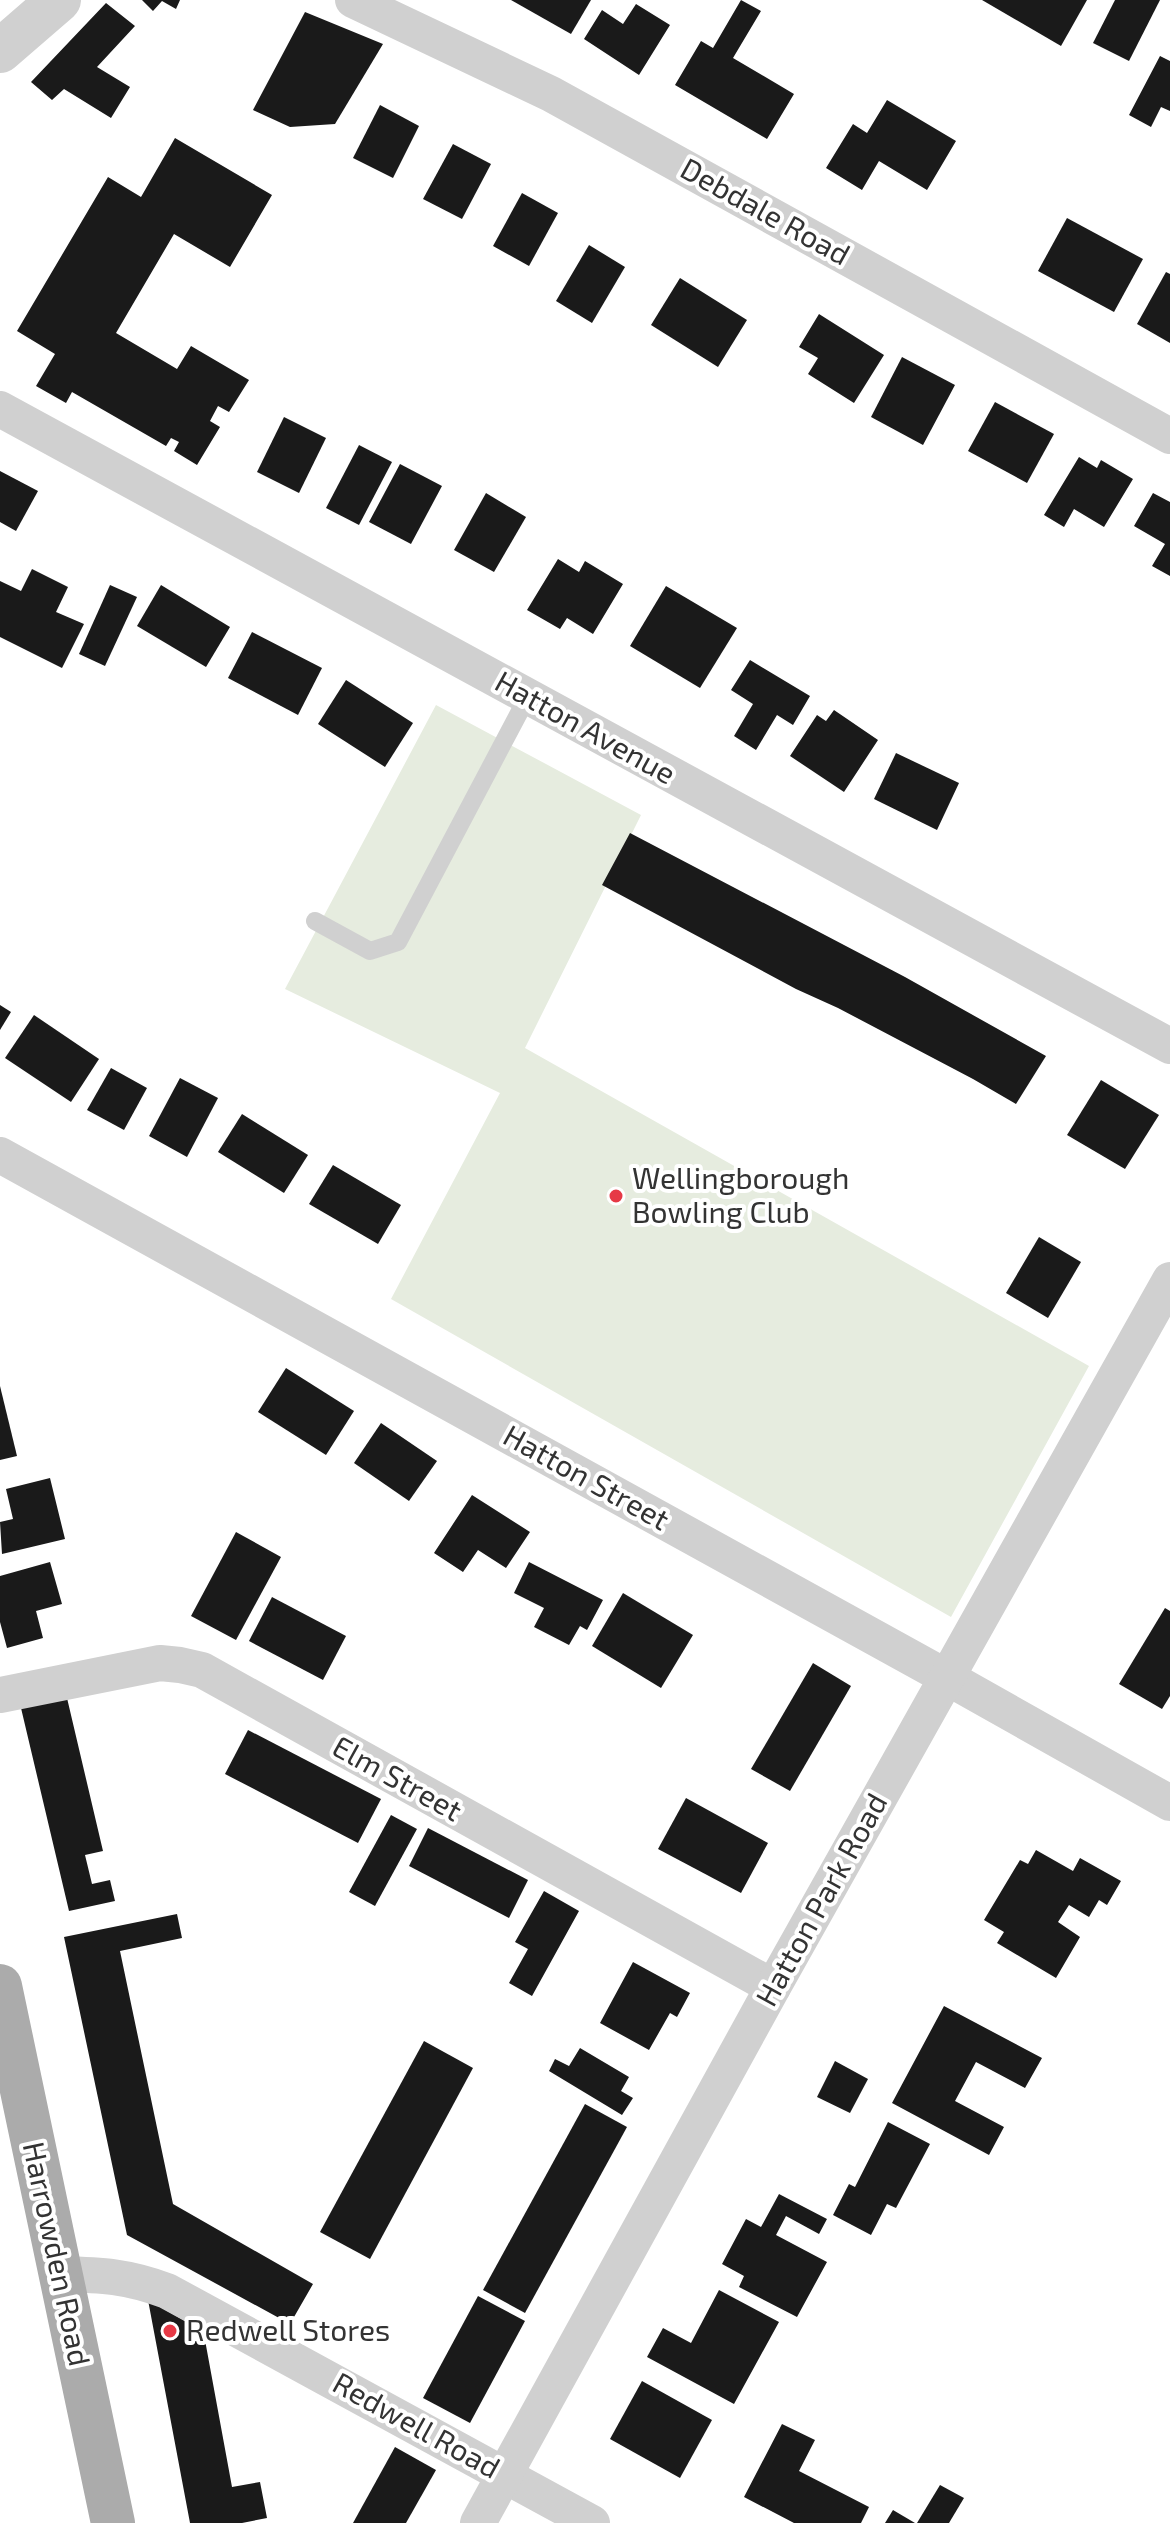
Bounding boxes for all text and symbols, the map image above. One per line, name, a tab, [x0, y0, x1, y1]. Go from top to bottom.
street label: Debdale Road	[675, 149, 857, 271]
street label: Hatton Avenue	[490, 662, 682, 791]
place label: Wellingborough Bowling Club	[632, 1159, 850, 1229]
marker: Wellingborough Bowling Club	[607, 1187, 625, 1205]
street label: Hatton Street	[498, 1416, 676, 1537]
street label: Elm Street	[327, 1727, 469, 1827]
street label: Hatton Park Road	[747, 1786, 894, 2012]
street label: Harrowden Road	[17, 2138, 99, 2369]
place label: Redwell Stores	[186, 2311, 390, 2347]
marker: Redwell Stores	[161, 2322, 179, 2340]
street label: Redwell Road	[327, 2364, 507, 2485]

